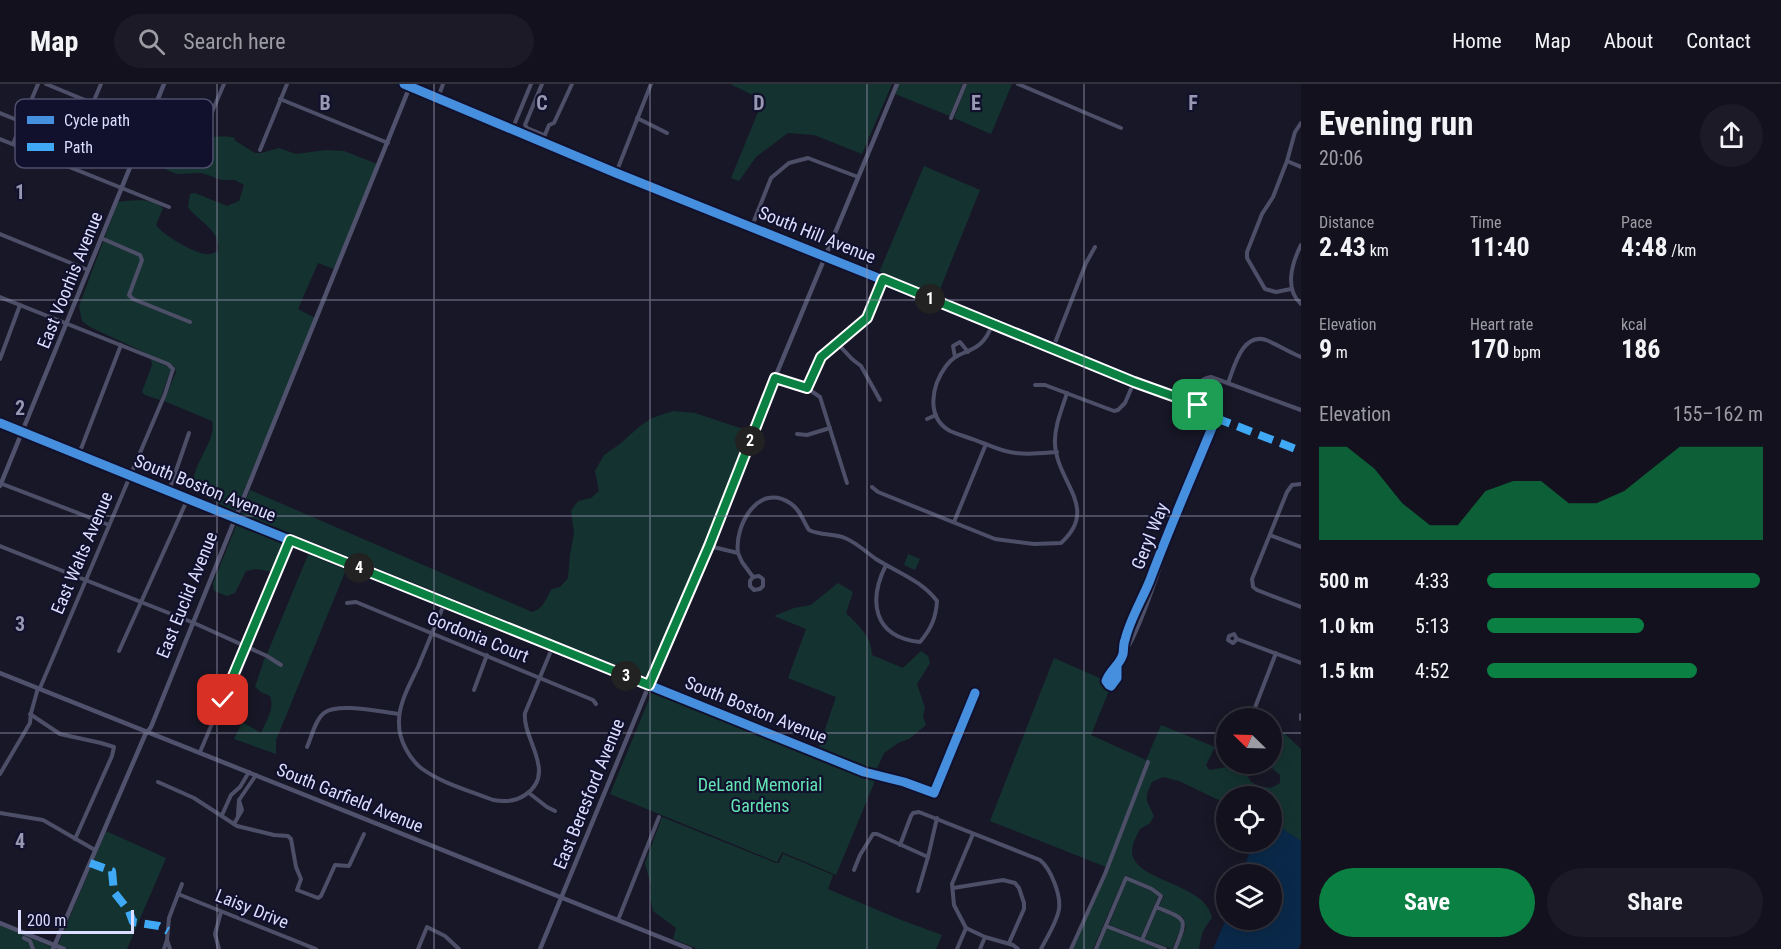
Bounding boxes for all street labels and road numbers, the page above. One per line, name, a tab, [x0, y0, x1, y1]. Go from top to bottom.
street label: South Hill Avenue	[755, 201, 879, 268]
street label: East Voorhis Avenue	[33, 208, 107, 351]
street label: South Boston Avenue	[131, 449, 279, 526]
street label: East Walts Avenue	[46, 488, 117, 617]
street label: Geryl Way	[1127, 499, 1173, 572]
street label: East Euclid Avenue	[152, 529, 221, 661]
street label: Gordonia Court	[424, 607, 532, 666]
street label: South Boston Avenue	[682, 671, 830, 748]
street label: East Beresford Avenue	[549, 716, 628, 872]
street label: South Garfield Avenue	[274, 759, 427, 837]
street label: Laisy Drive	[213, 884, 292, 933]

